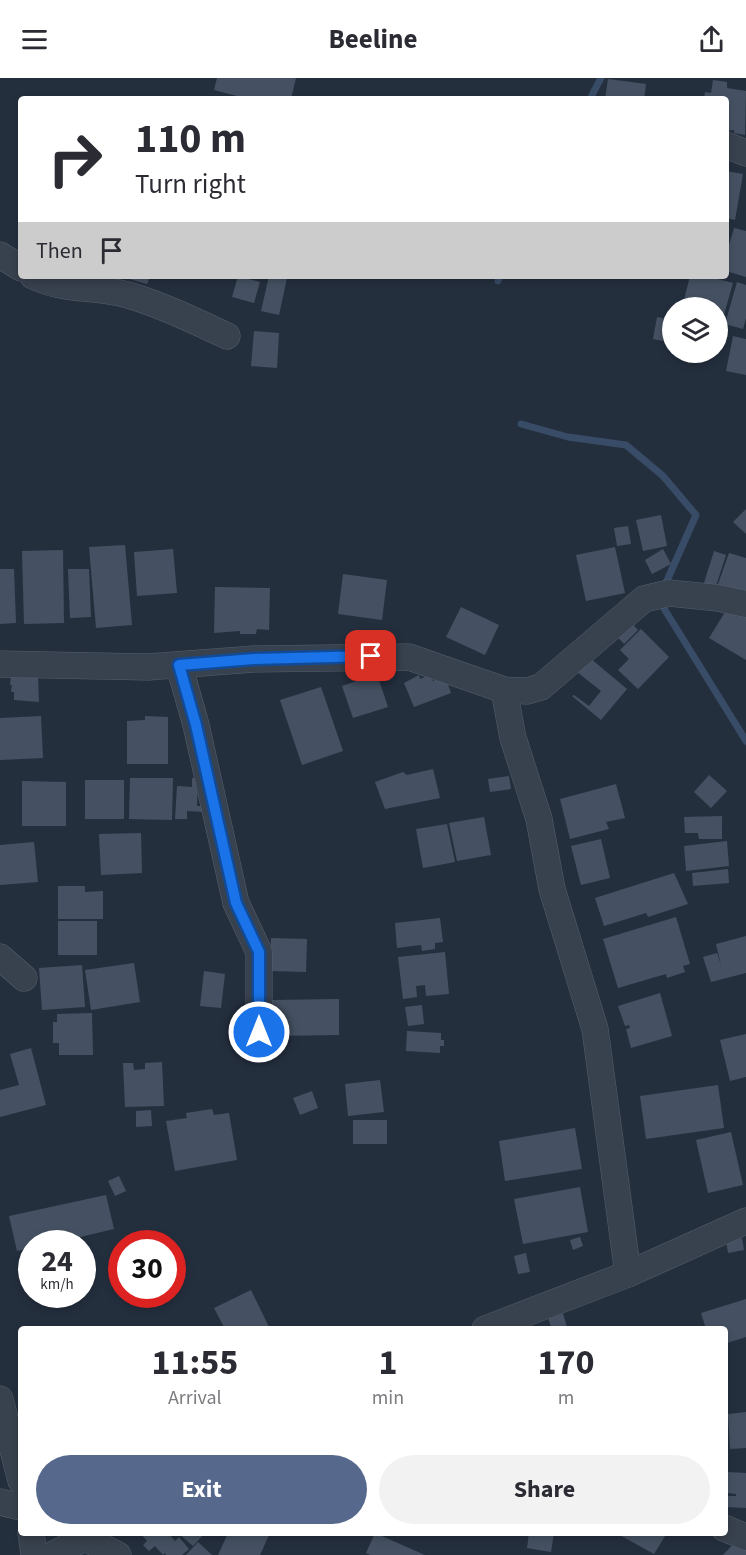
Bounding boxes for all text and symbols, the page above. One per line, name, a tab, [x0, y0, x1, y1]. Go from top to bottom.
text: Beeline	[329, 20, 417, 59]
icon: menu	[18, 23, 51, 56]
icon: share	[695, 23, 728, 56]
text: 110 m	[135, 109, 246, 169]
icon: right	[36, 120, 114, 198]
text: Turn right	[135, 165, 246, 204]
icon: arrive	[95, 234, 128, 267]
text: Then	[36, 235, 83, 267]
map controls	[662, 297, 728, 363]
button: layers	[662, 297, 728, 363]
pin	[345, 630, 396, 681]
icon: arrive	[354, 639, 387, 672]
position arrow	[227, 1000, 291, 1064]
speed limit sign: 30	[108, 1230, 186, 1308]
text: 24	[41, 1240, 73, 1283]
text: km/h	[40, 1274, 74, 1295]
text: 11:55	[151, 1337, 238, 1388]
text: 1	[378, 1337, 397, 1388]
text: 170	[538, 1337, 595, 1388]
text: Arrival	[168, 1384, 222, 1412]
text: min	[372, 1384, 404, 1412]
text: m	[558, 1384, 574, 1412]
button: Exit	[36, 1455, 367, 1524]
button: Share	[379, 1455, 710, 1524]

